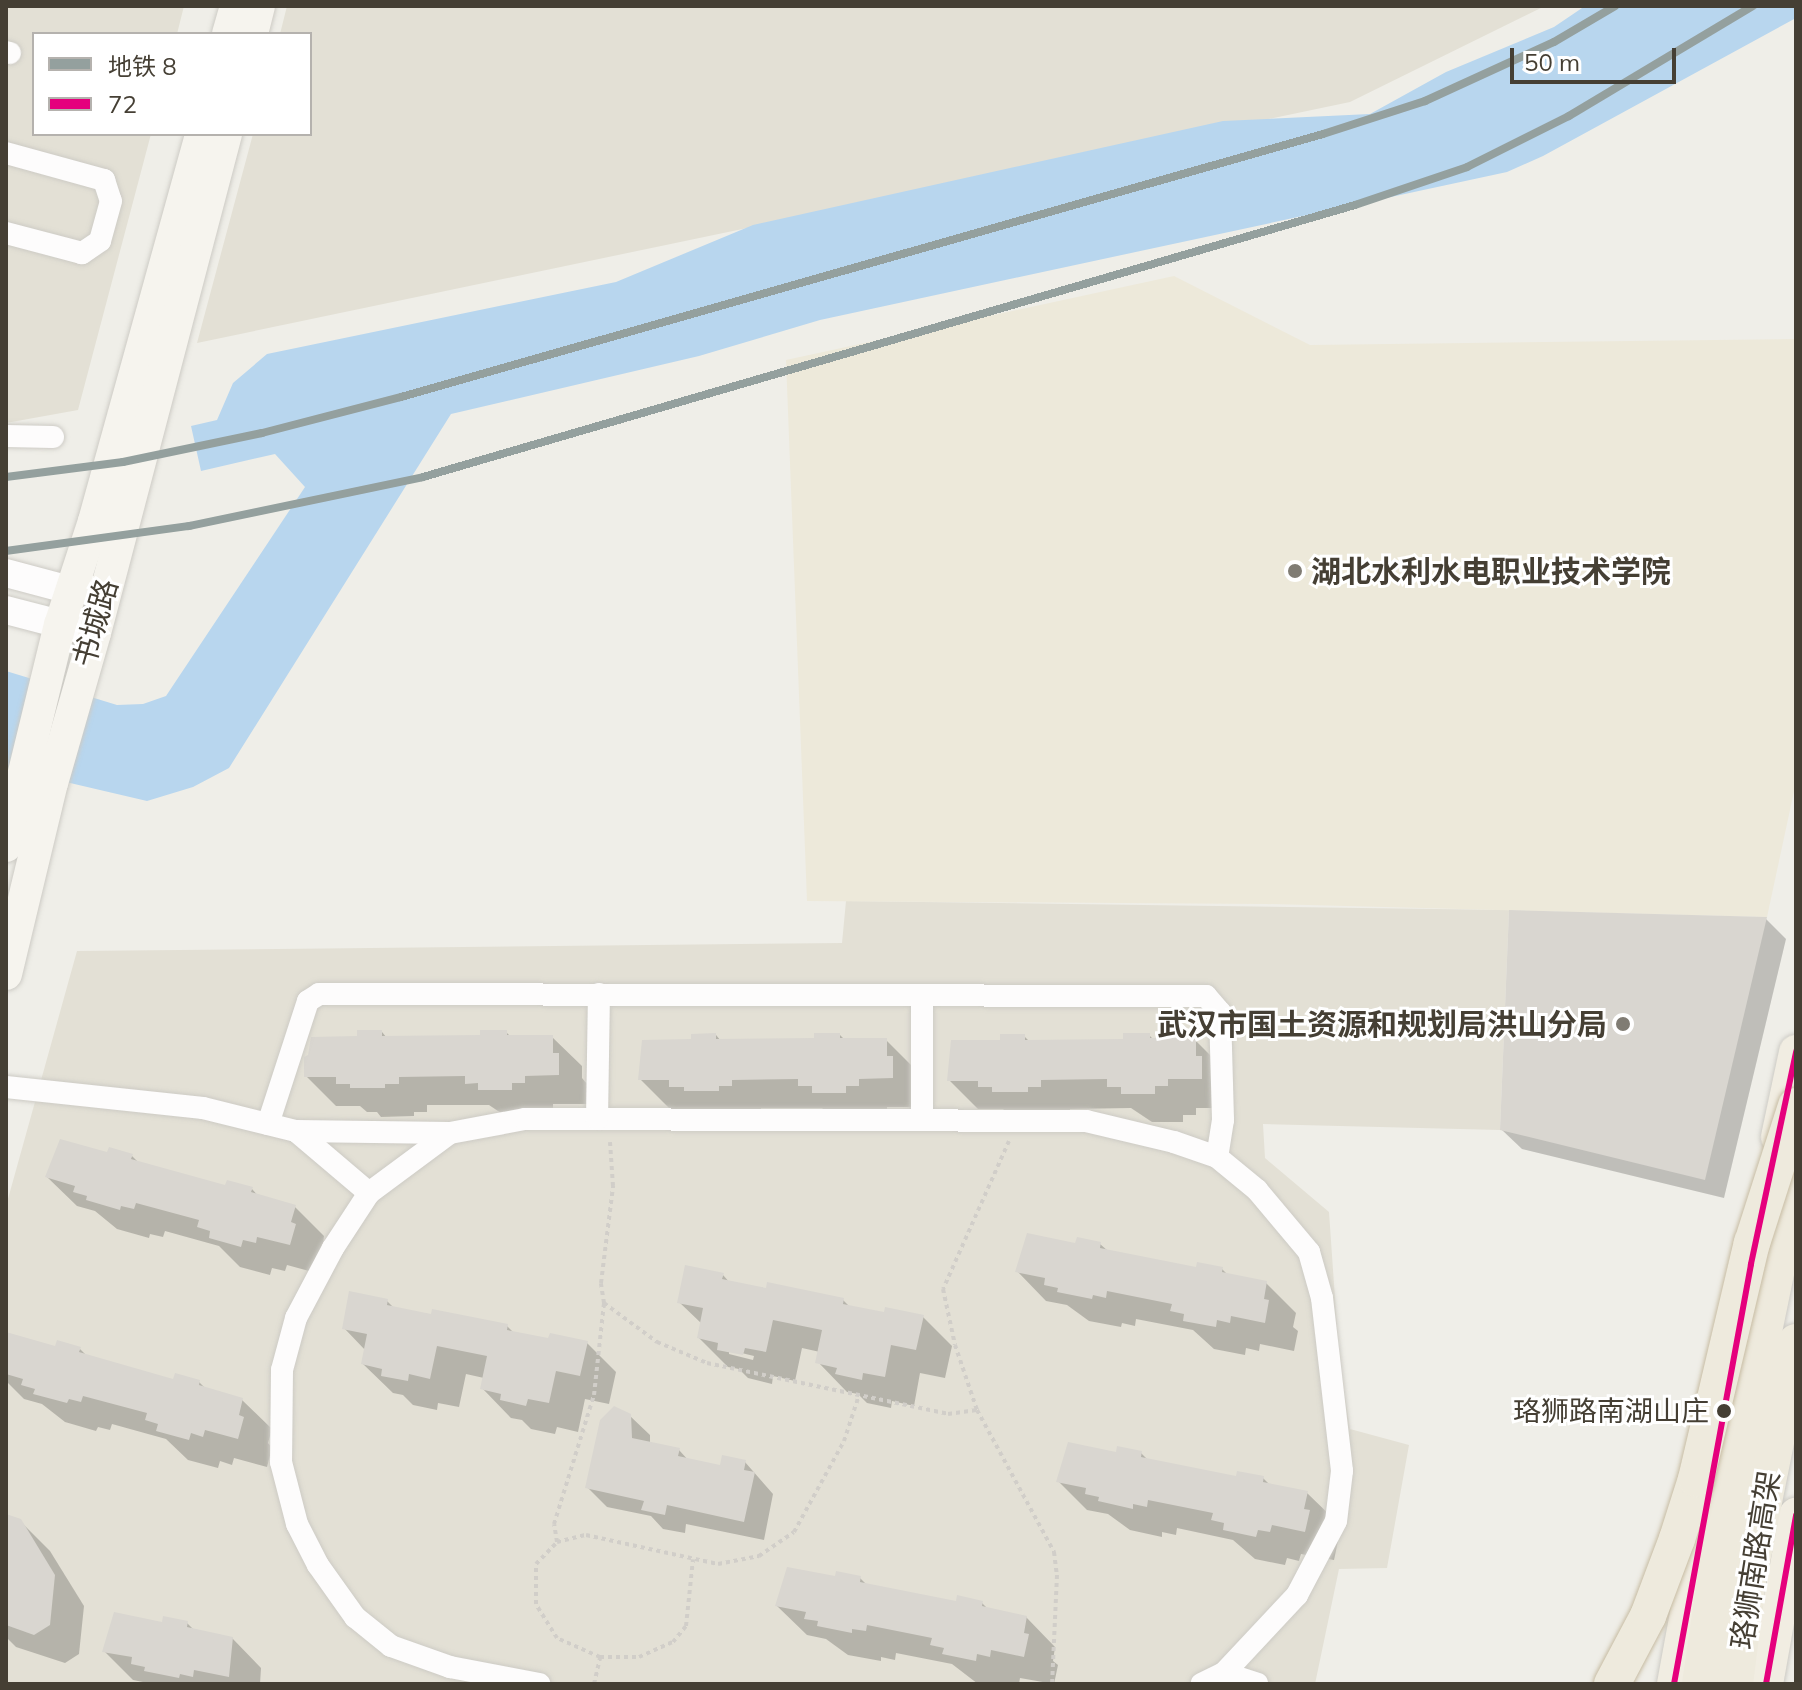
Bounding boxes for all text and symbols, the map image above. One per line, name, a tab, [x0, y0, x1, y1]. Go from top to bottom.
legend	[32, 32, 312, 136]
scale bar	[1514, 32, 1680, 82]
text: 50 m	[1524, 47, 1580, 77]
text: 地铁 8	[108, 51, 177, 81]
text: 72	[108, 89, 137, 119]
place label: 湖北水利水电职业技术学院	[1311, 553, 1671, 589]
marker: 湖北水利水电职业技术学院	[1286, 562, 1304, 580]
street label: 书城路	[65, 575, 125, 671]
place label: 武汉市国土资源和规划局洪山分局	[1157, 1006, 1607, 1042]
marker: 武汉市国土资源和规划局洪山分局	[1614, 1015, 1632, 1033]
place label: 珞狮路南湖山庄	[1513, 1394, 1709, 1428]
marker: 珞狮路南湖山庄	[1716, 1403, 1732, 1419]
street label: 珞狮南路高架	[1723, 1468, 1787, 1652]

